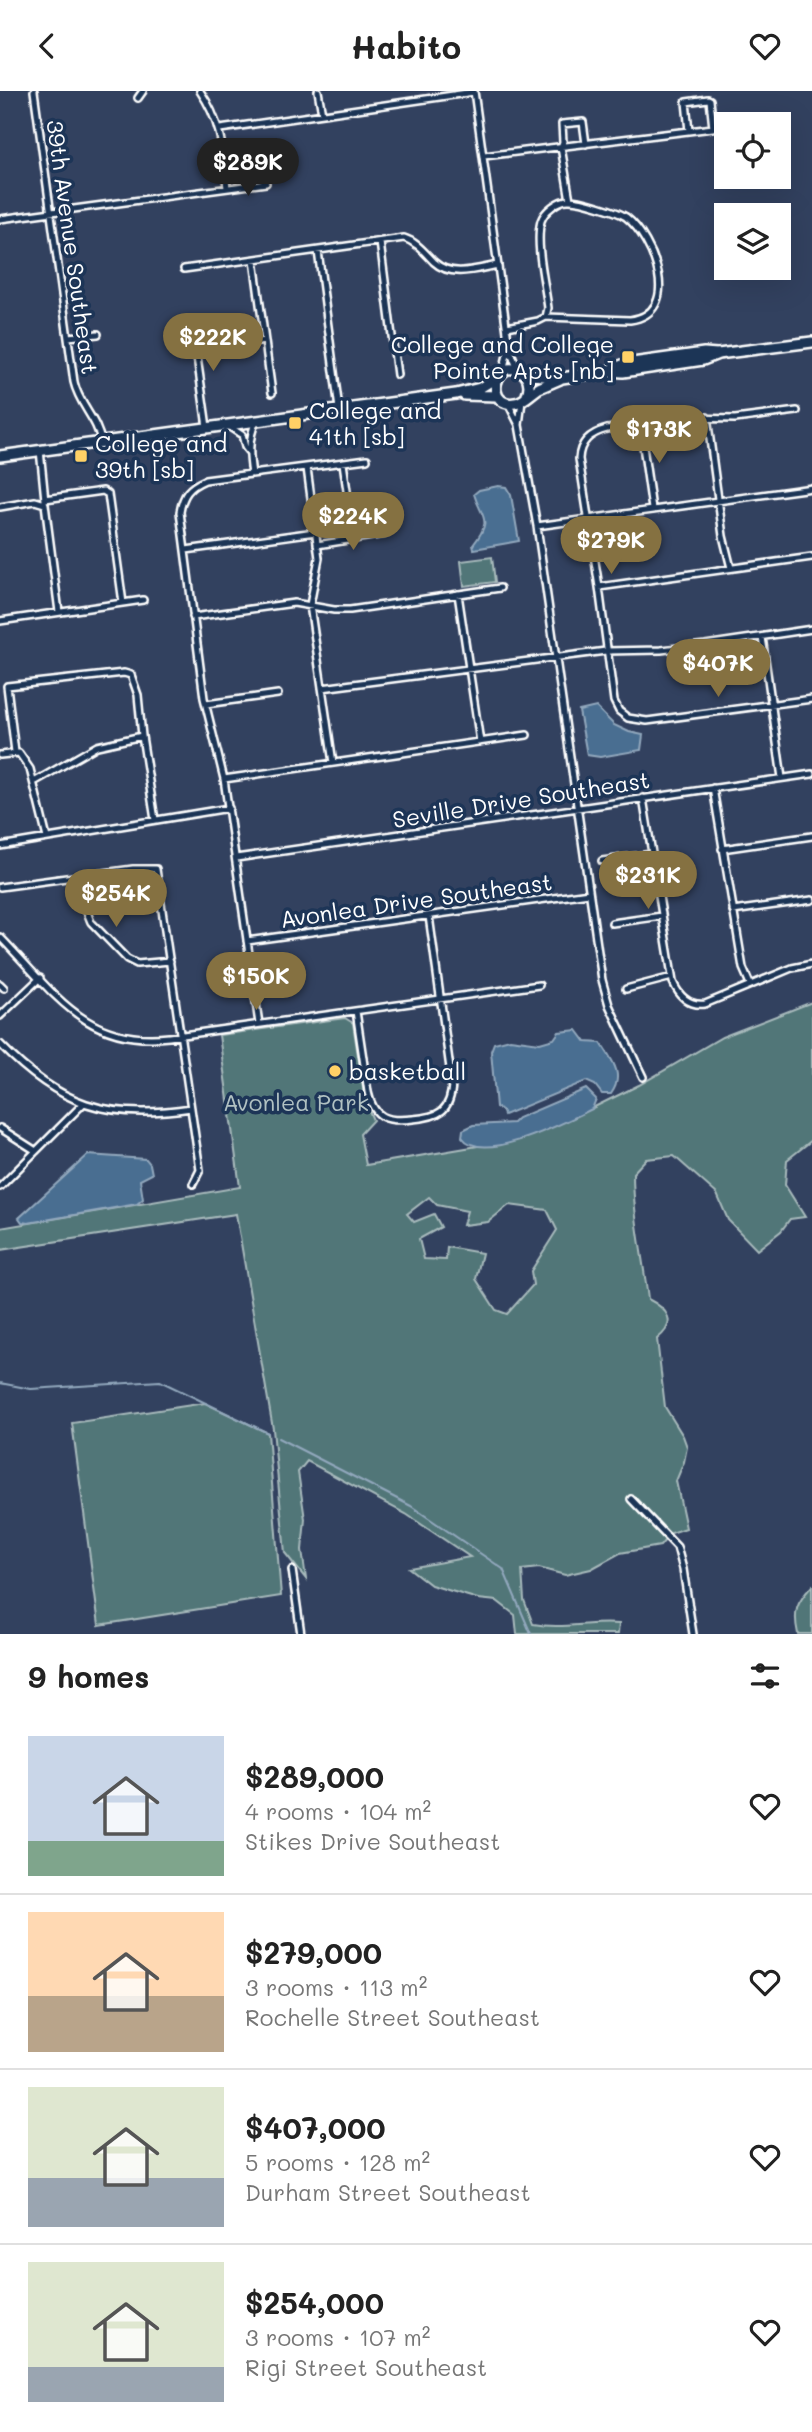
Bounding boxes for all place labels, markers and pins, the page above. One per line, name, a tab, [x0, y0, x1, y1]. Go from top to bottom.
pin: $289K	[199, 139, 297, 198]
pin: $222K	[164, 313, 262, 373]
place label: College and College Pointe Apts [nb]	[391, 329, 614, 385]
marker: College and College Pointe Apts [nb]	[620, 349, 636, 365]
place label: College and 41th [sb]	[309, 395, 441, 451]
pin: $173K	[610, 405, 708, 465]
marker: College and 41th [sb]	[287, 415, 303, 431]
place label: College and 39th [sb]	[95, 428, 227, 484]
marker: College and 39th [sb]	[73, 448, 89, 464]
pin: $224K	[304, 493, 402, 552]
pin: $279K	[562, 517, 660, 576]
pin: $407K	[669, 639, 767, 699]
pin: $231K	[599, 851, 697, 911]
pin: $254K	[67, 869, 165, 929]
pin: $150K	[207, 953, 305, 1012]
place label: basketball	[349, 1056, 466, 1086]
marker: basketball	[327, 1063, 343, 1079]

